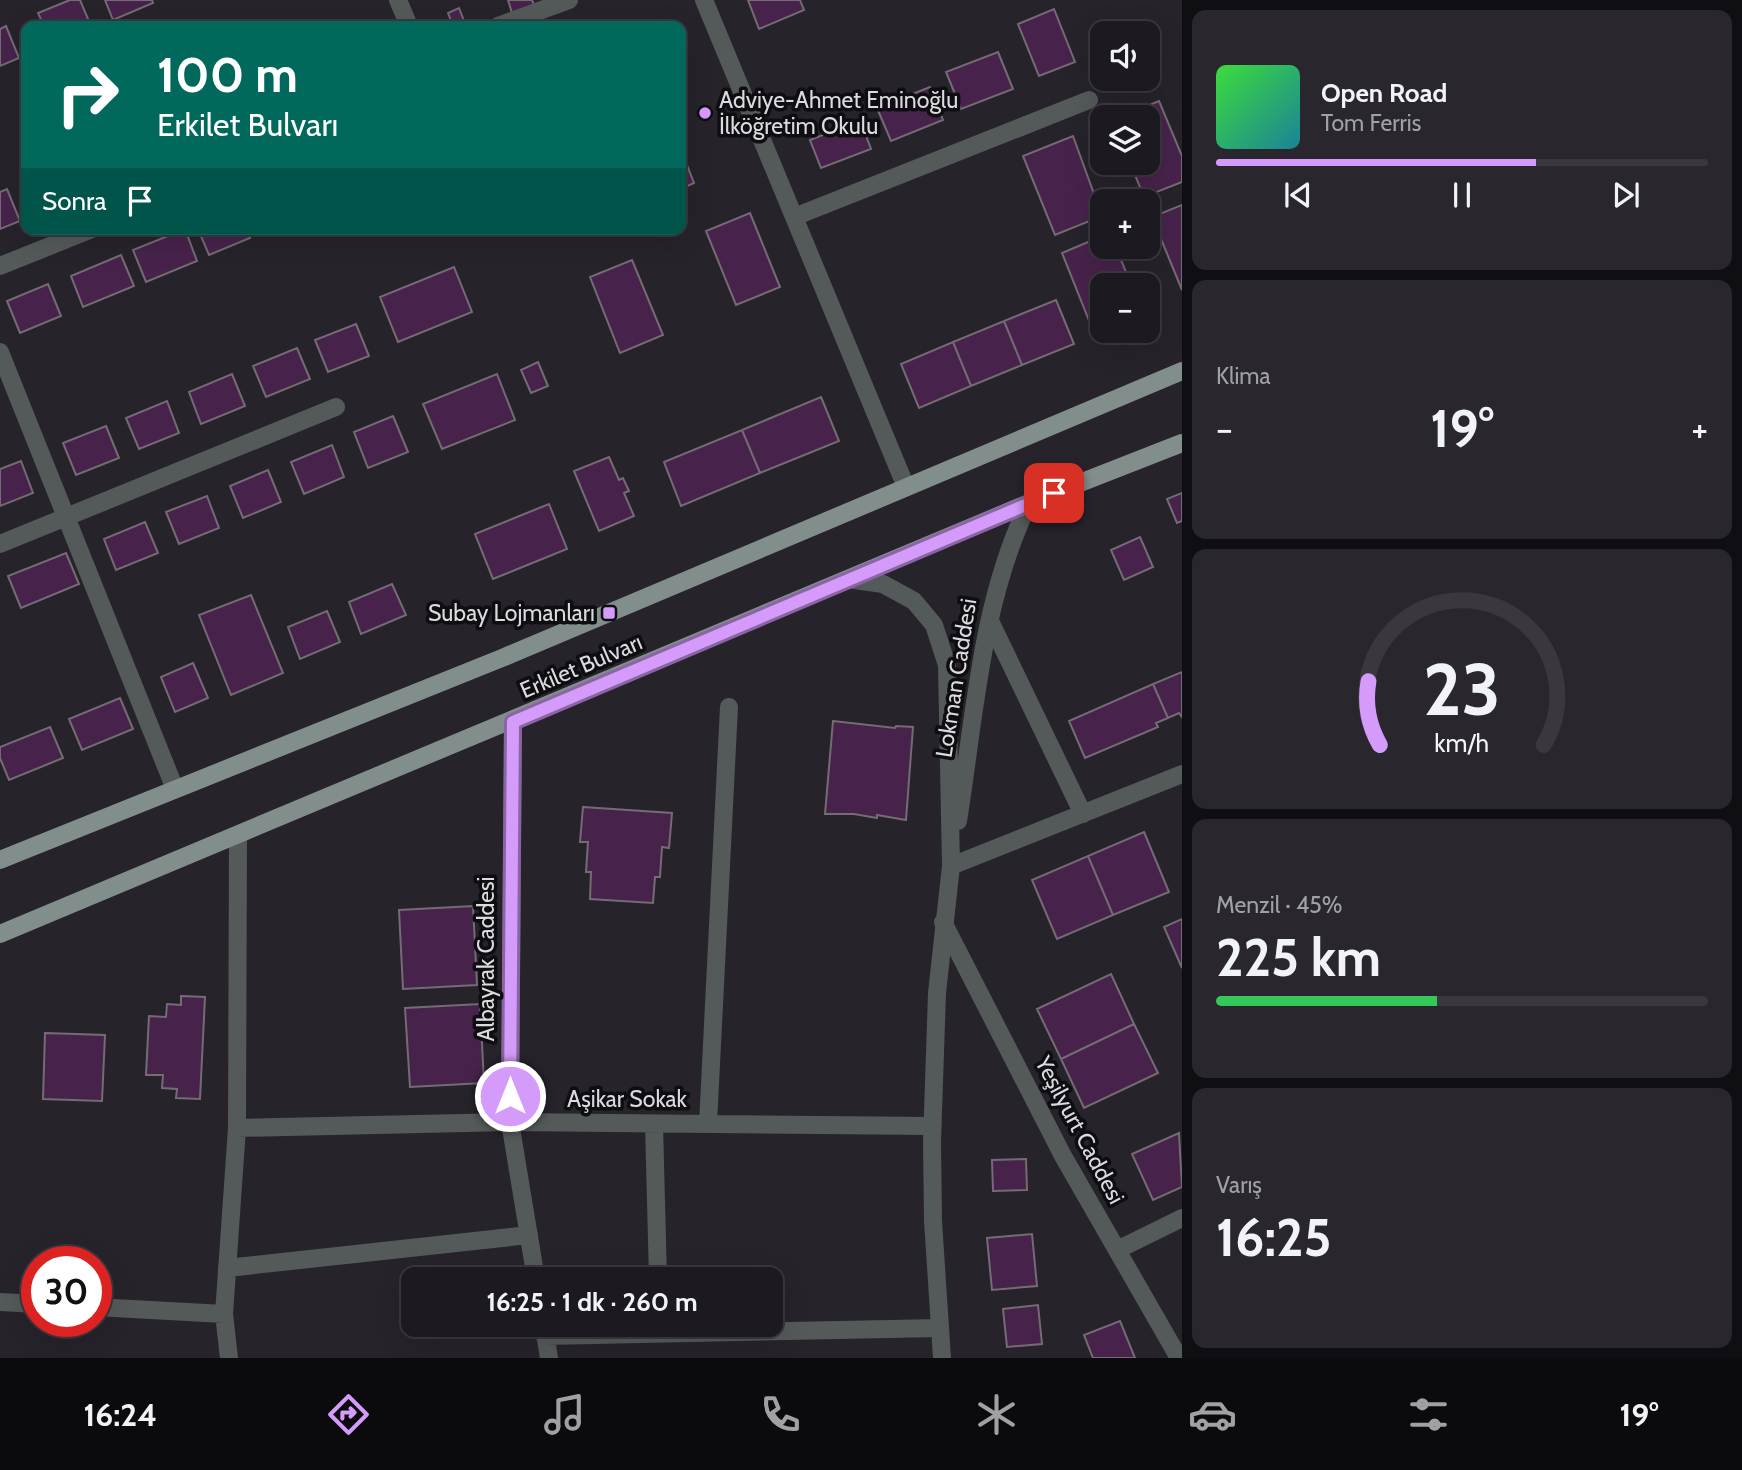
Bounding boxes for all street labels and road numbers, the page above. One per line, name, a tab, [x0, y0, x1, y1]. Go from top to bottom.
street label: Lokman Caddesi	[930, 597, 982, 759]
street label: Erkilet Bulvarı	[516, 628, 646, 704]
street label: Albayrak Caddesi	[472, 877, 500, 1041]
street label: Yeşilyurt Caddesi	[1029, 1050, 1131, 1209]
street label: Aşikar Sokak	[567, 1085, 688, 1113]

